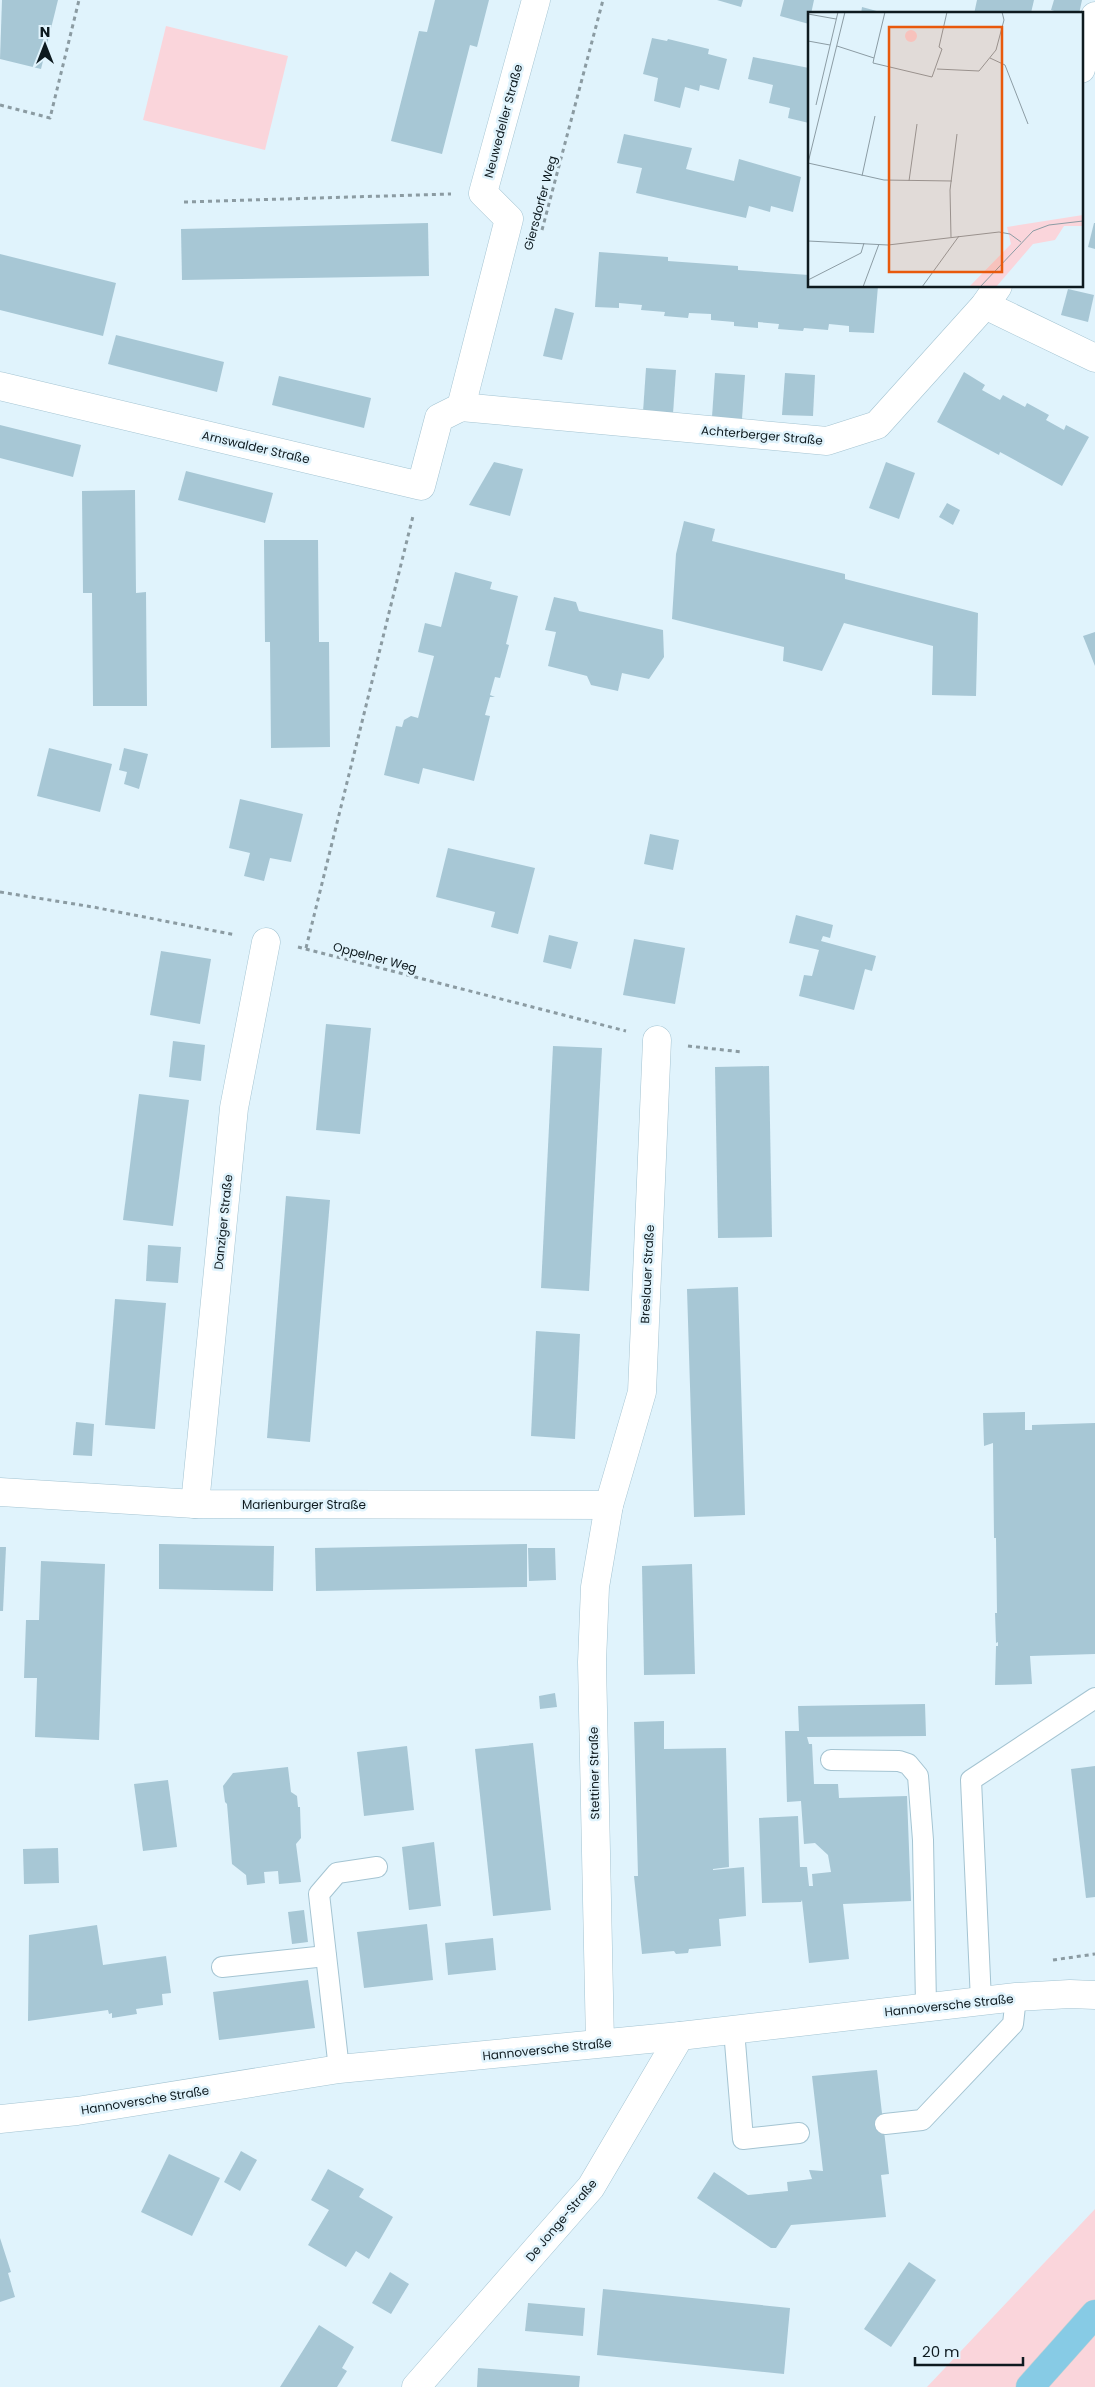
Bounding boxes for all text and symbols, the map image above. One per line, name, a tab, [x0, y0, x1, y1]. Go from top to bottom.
inset map	[808, 12, 1082, 288]
north arrow	[20, 20, 70, 70]
text: N	[40, 22, 50, 42]
street label: Neuwedeller Straße	[480, 62, 526, 180]
street label: Giersdorfer Weg	[519, 154, 561, 252]
street label: Achterberger Straße	[700, 421, 824, 449]
street label: Arnswalder Straße	[200, 426, 312, 468]
street label: Oppelner Weg	[331, 938, 419, 976]
street label: Danziger Straße	[210, 1174, 236, 1270]
street label: Breslauer Straße	[636, 1224, 658, 1324]
street label: Marienburger Straße	[242, 1496, 366, 1513]
street label: Stettiner Straße	[585, 1726, 603, 1820]
street label: Hannoversche Straße	[884, 1990, 1014, 2020]
street label: Hannoversche Straße	[482, 2034, 612, 2064]
street label: Hannoversche Straße	[80, 2081, 210, 2119]
street label: De Jonge-Straße	[522, 2175, 600, 2265]
scale bar	[915, 2334, 1022, 2366]
text: 20 m	[922, 2341, 960, 2362]

